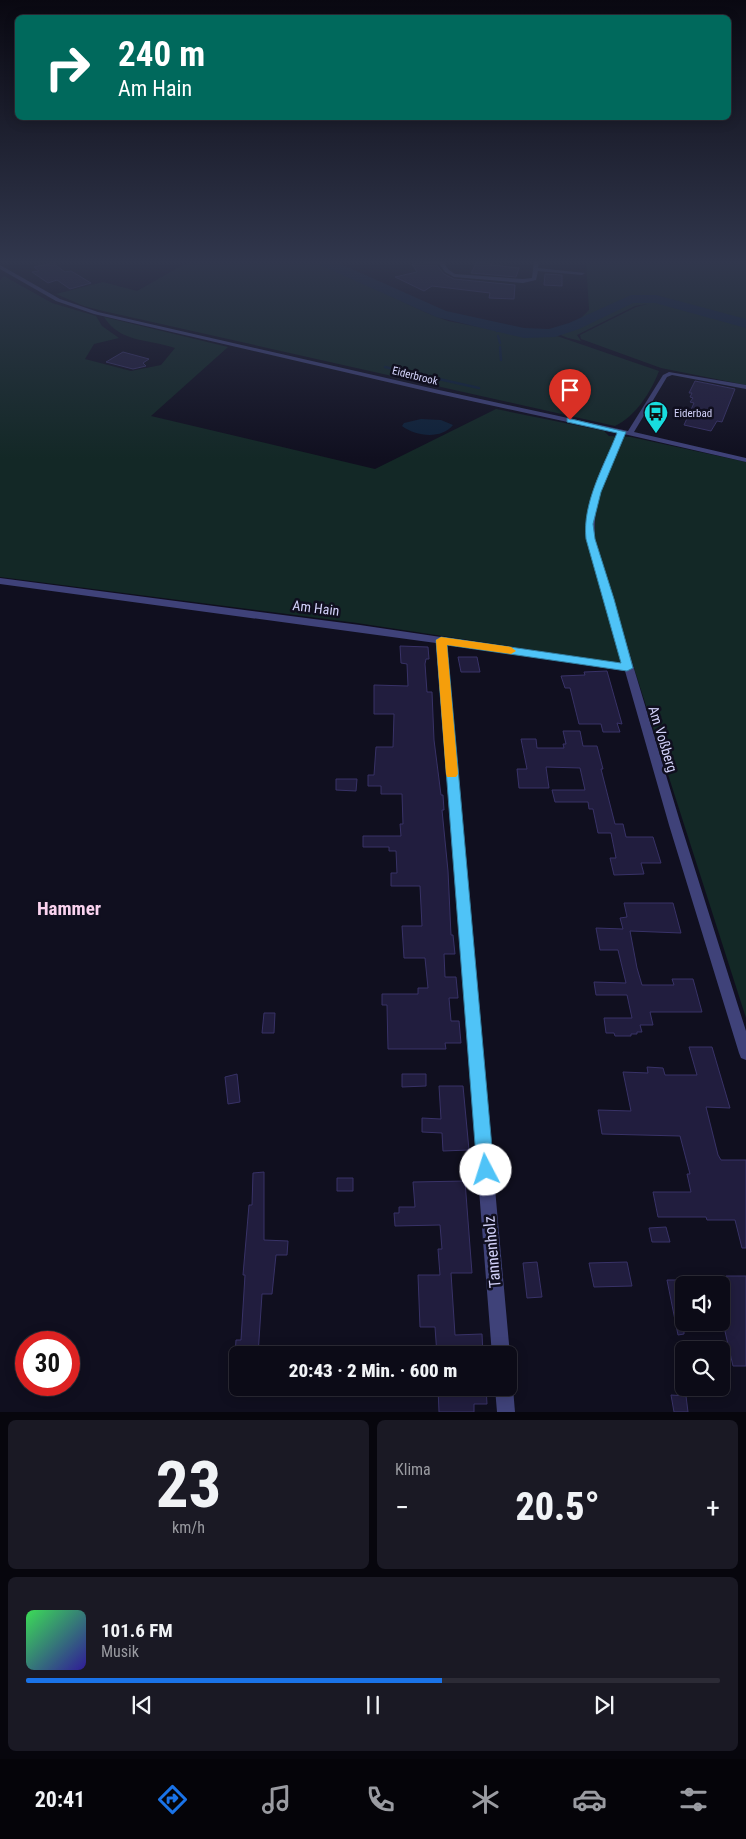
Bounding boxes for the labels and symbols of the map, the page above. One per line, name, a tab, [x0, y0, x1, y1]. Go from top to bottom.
street label: Eiderbrook	[391, 364, 439, 388]
pin	[549, 369, 591, 420]
bus stop icon: Eiderbad	[643, 400, 669, 434]
place label: Eiderbad	[674, 407, 712, 420]
street label: Am Hain	[292, 597, 340, 619]
street label: Am Voßberg	[645, 704, 681, 774]
district label: Hammer	[37, 897, 101, 920]
position arrow	[459, 1143, 511, 1195]
street label: Tannenholz	[479, 1215, 505, 1289]
speed limit sign: 30	[15, 1331, 80, 1396]

